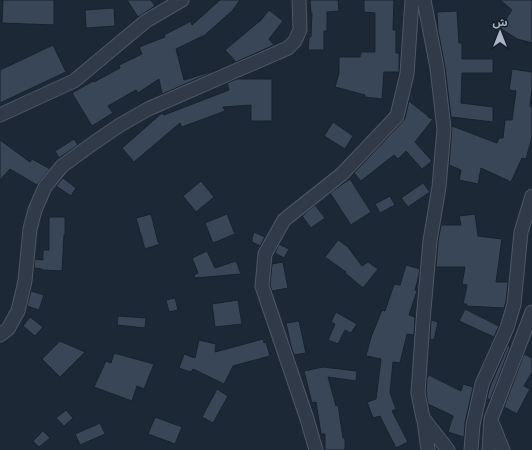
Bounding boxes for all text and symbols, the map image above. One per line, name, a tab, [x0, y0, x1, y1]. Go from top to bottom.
north arrow	[480, 12, 520, 52]
text: ش	[492, 16, 508, 29]

